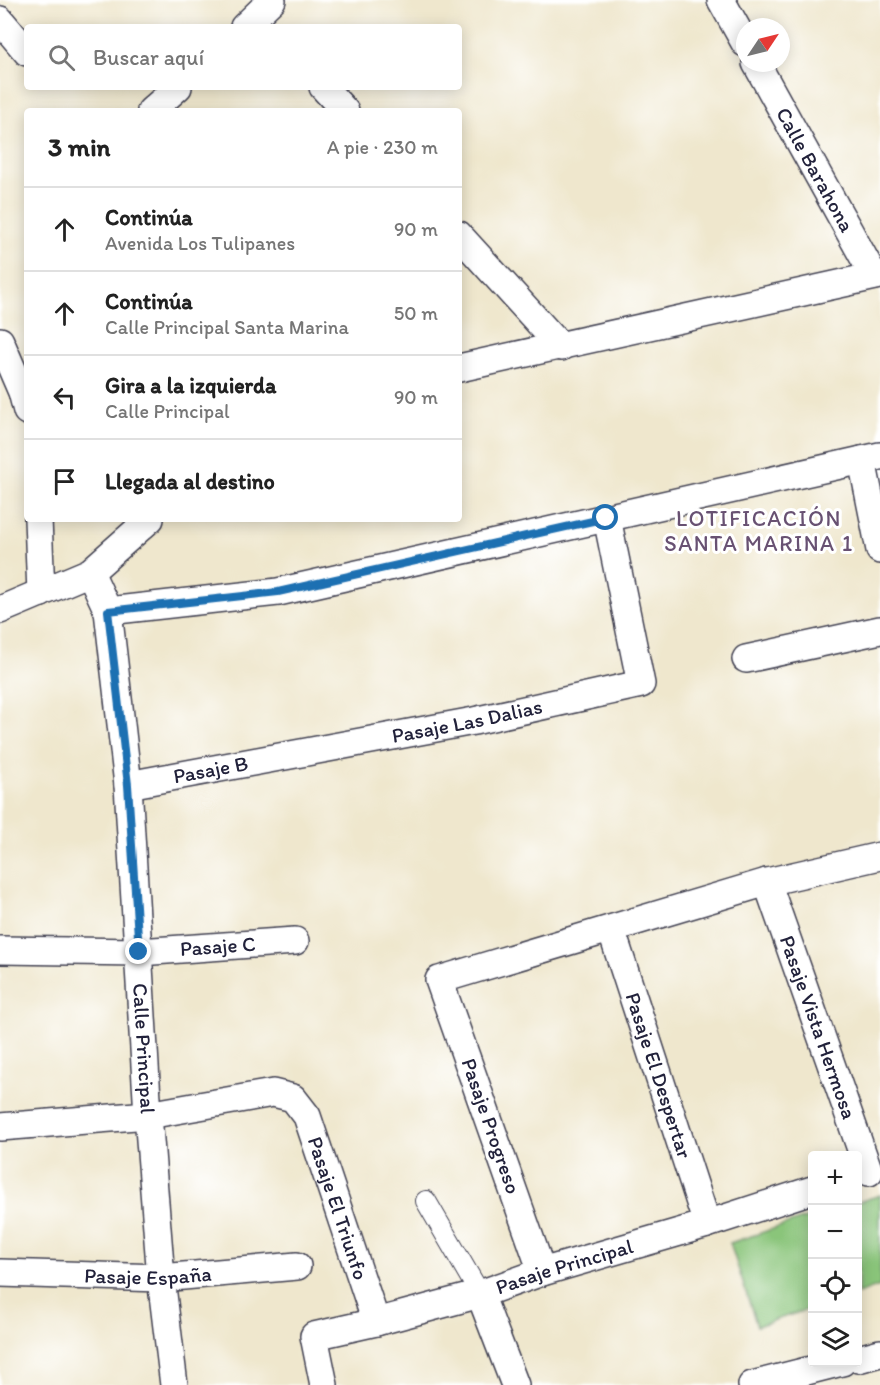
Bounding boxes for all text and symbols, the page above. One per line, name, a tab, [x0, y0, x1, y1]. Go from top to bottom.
north arrow	[736, 18, 790, 72]
search box	[24, 24, 462, 90]
icon: search	[45, 41, 78, 74]
text: Buscar aquí	[93, 44, 204, 71]
street label: Calle Barahona	[771, 103, 860, 236]
text: 3 min	[48, 131, 110, 163]
text: A pie · 230 m	[327, 135, 438, 159]
text: Continúa	[105, 204, 193, 231]
icon: ahead	[48, 213, 81, 246]
text: 90 m	[394, 217, 438, 241]
text: Avenida Los Tulipanes	[105, 231, 295, 255]
text: Continúa	[105, 288, 193, 315]
icon: ahead	[48, 297, 81, 330]
text: 50 m	[394, 301, 438, 325]
text: Calle Principal Santa Marina	[105, 315, 349, 339]
text: Gira a la izquierda	[105, 372, 276, 399]
icon: left	[48, 381, 81, 414]
text: 90 m	[394, 385, 438, 409]
text: Calle Principal	[105, 399, 230, 423]
icon: arrive	[48, 465, 81, 498]
text: Llegada al destino	[105, 468, 275, 495]
route start	[592, 504, 618, 530]
district label: LOTIFICACIÓN SANTA MARINA 1	[664, 505, 854, 557]
street label: Pasaje Las Dalias	[390, 693, 545, 748]
street label: Pasaje B	[171, 750, 250, 788]
street label: Pasaje C	[179, 931, 256, 961]
street label: Pasaje Vista Hermosa	[775, 932, 862, 1122]
route end	[125, 938, 151, 964]
street label: Calle Principal	[128, 982, 161, 1115]
street label: Pasaje El Despertar	[620, 989, 698, 1161]
street label: Pasaje Progreso	[457, 1055, 526, 1197]
street label: Pasaje El Triunfo	[303, 1133, 374, 1283]
map controls	[808, 1151, 862, 1367]
button: +	[808, 1151, 862, 1205]
button: −	[808, 1205, 862, 1259]
street label: Pasaje Principal	[492, 1233, 636, 1299]
button: locate	[808, 1259, 862, 1313]
street label: Pasaje España	[84, 1261, 212, 1290]
button: layers	[808, 1313, 862, 1367]

